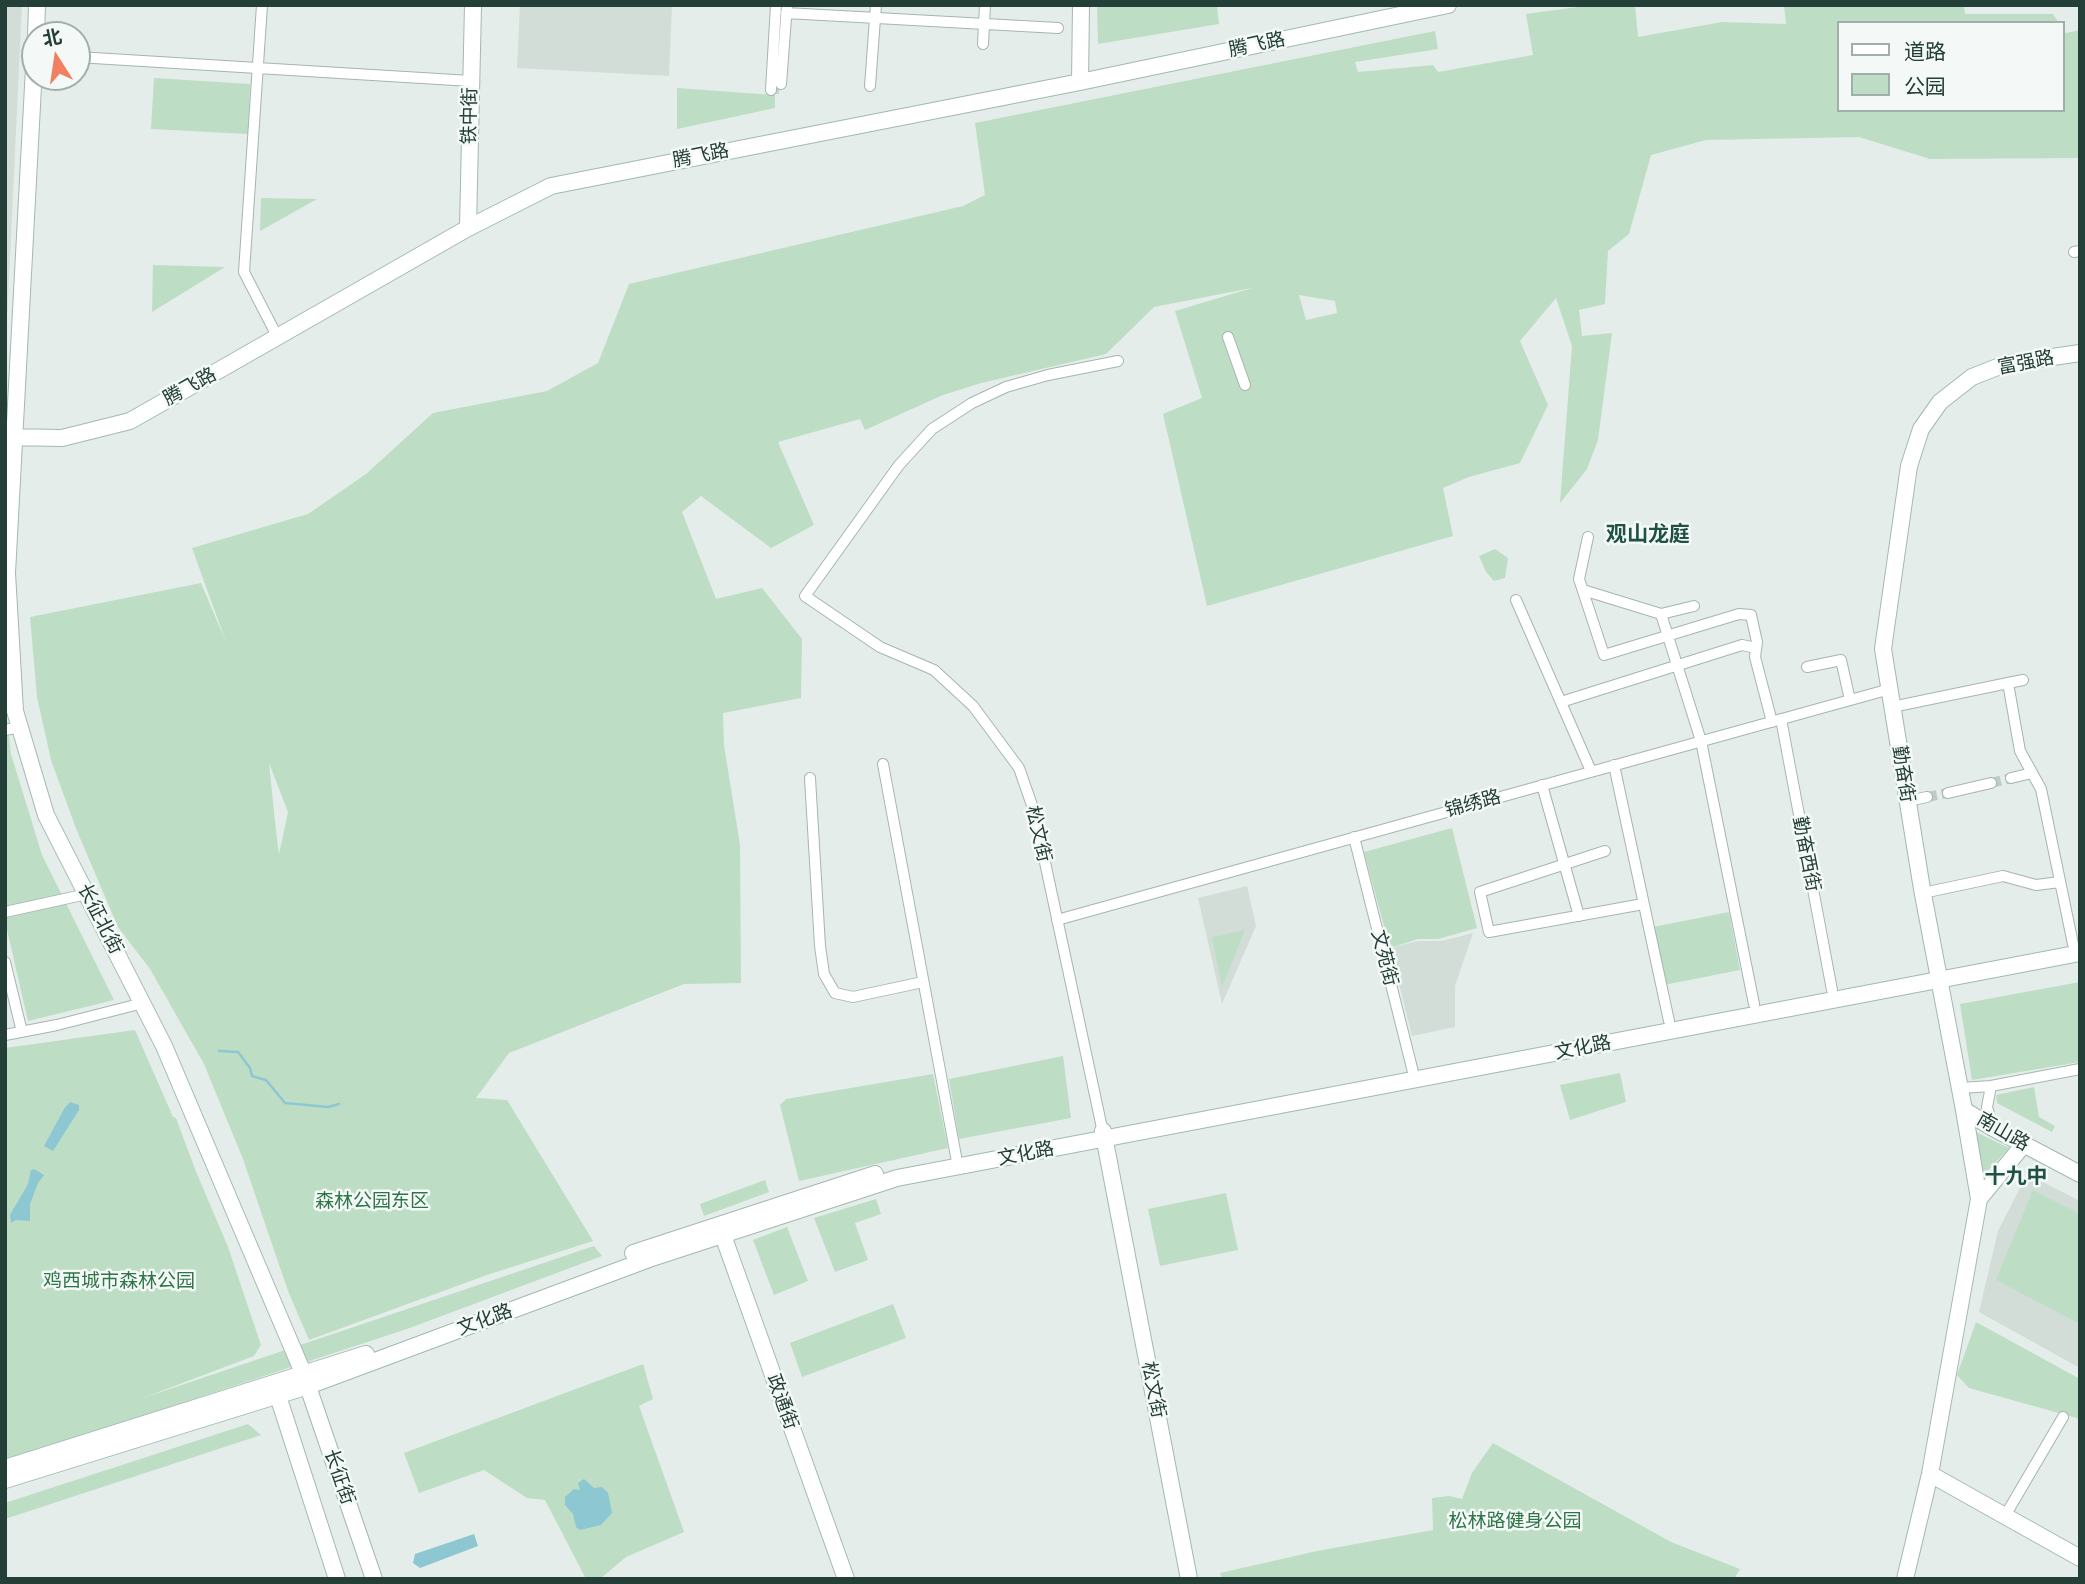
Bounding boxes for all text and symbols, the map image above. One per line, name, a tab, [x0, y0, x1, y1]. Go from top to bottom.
north arrow	[21, 21, 91, 91]
legend	[1836, 21, 2064, 112]
text: 北	[40, 24, 64, 51]
street label: 腾飞路	[1227, 28, 1287, 62]
text: 道路	[1904, 37, 1946, 65]
text: 公园	[1904, 72, 1946, 100]
street label: 铁中街	[458, 87, 482, 145]
street label: 腾飞路	[671, 139, 731, 173]
street label: 富强路	[1996, 346, 2056, 380]
street label: 腾飞路	[160, 363, 220, 411]
district label: 观山龙庭	[1606, 522, 1690, 548]
street label: 勤奋街	[1887, 744, 1919, 804]
street label: 锦绣路	[1443, 786, 1503, 822]
street label: 松文街	[1020, 804, 1056, 864]
street label: 勤奋西街	[1788, 815, 1824, 893]
street label: 长征北街	[73, 880, 127, 958]
street label: 文苑街	[1366, 928, 1402, 988]
street label: 文化路	[1553, 1031, 1613, 1065]
street label: 南山路	[1973, 1108, 2033, 1156]
street label: 文化路	[996, 1137, 1056, 1171]
district label: 十九中	[1985, 1164, 2047, 1190]
park label: 森林公园东区	[315, 1191, 429, 1213]
park label: 鸡西城市森林公园	[43, 1271, 195, 1293]
street label: 文化路	[454, 1300, 516, 1340]
street label: 松文街	[1136, 1360, 1170, 1420]
street label: 政通街	[762, 1371, 802, 1433]
street label: 长征街	[319, 1446, 359, 1508]
park label: 松林路健身公园	[1449, 1511, 1581, 1533]

